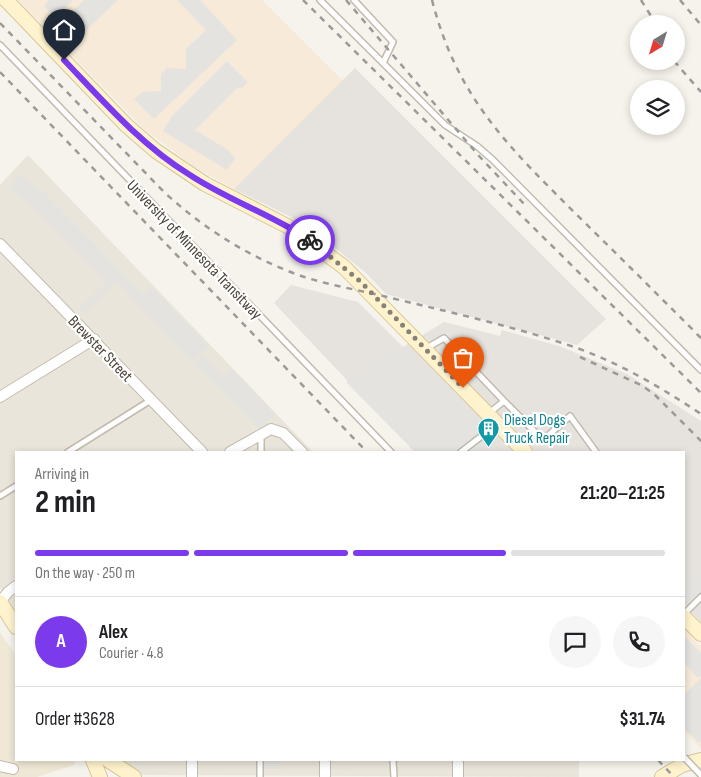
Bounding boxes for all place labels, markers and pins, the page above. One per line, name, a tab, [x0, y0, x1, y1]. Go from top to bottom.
pin	[43, 9, 85, 60]
pin	[442, 337, 484, 388]
place label: Diesel Dogs Truck Repair	[504, 411, 570, 448]
building icon: Diesel Dogs Truck Repair	[476, 416, 500, 447]

